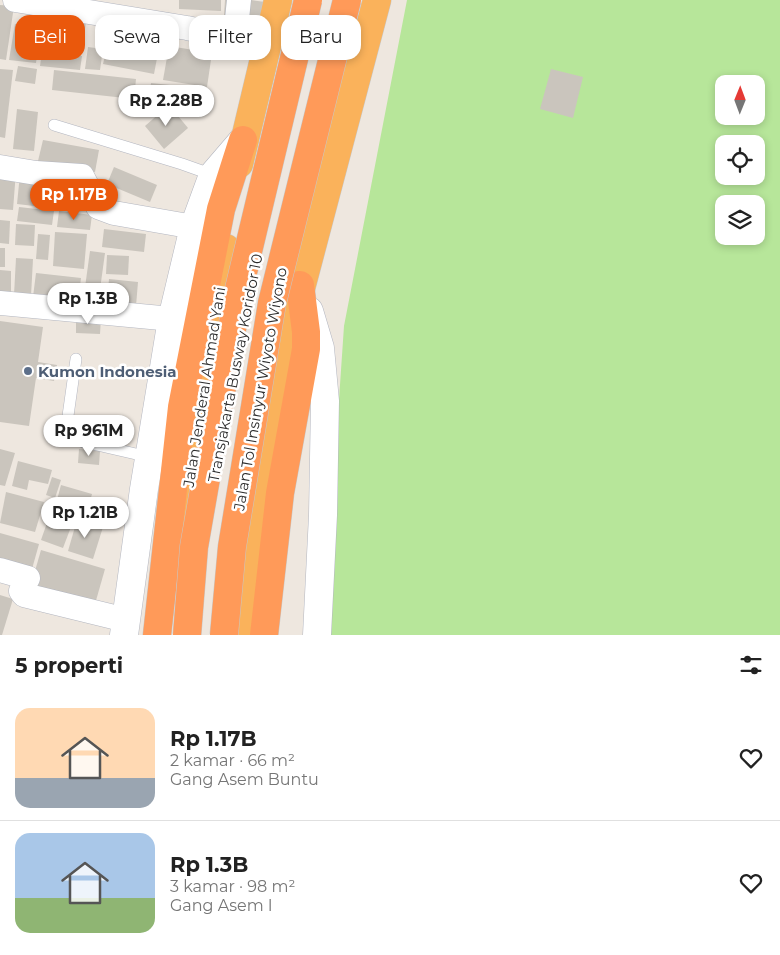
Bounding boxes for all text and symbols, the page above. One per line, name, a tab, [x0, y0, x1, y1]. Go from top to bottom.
chip: Beli	[15, 15, 85, 60]
chip: Sewa	[95, 15, 179, 60]
chip: Filter	[189, 15, 271, 60]
chip: Baru	[281, 15, 361, 60]
north arrow	[715, 75, 765, 125]
map controls	[715, 75, 765, 245]
pin: Rp 2.28B	[114, 84, 218, 127]
text: Rp 2.28B	[129, 91, 203, 110]
button: locate	[715, 135, 765, 185]
pin: Rp 1.17B	[22, 178, 126, 221]
text: Rp 1.17B	[41, 185, 107, 204]
button: layers	[715, 195, 765, 245]
street label: Transjakarta Busway Koridor 10	[204, 252, 266, 484]
street label: Jalan Tol Insinyur Wiyoto Wiyono	[229, 266, 291, 513]
pin: Rp 1.3B	[42, 282, 134, 325]
street label: Jalan Jenderal Ahmad Yani	[179, 285, 229, 490]
text: Rp 1.3B	[58, 289, 118, 308]
place label: Kumon Indonesia	[38, 362, 177, 381]
marker: Kumon Indonesia	[22, 365, 34, 377]
pin: Rp 961M	[43, 414, 135, 457]
text: Rp 961M	[54, 421, 124, 440]
pin: Rp 1.21B	[33, 496, 137, 539]
text: Rp 1.21B	[52, 503, 118, 522]
icon: filters	[737, 651, 765, 679]
text: 5 properti	[15, 653, 123, 678]
text: Rp 1.17B	[170, 726, 257, 751]
icon: home	[55, 728, 115, 788]
icon: heart	[737, 744, 765, 772]
text: 2 kamar · 66 m²	[170, 751, 295, 770]
text: Gang Asem Buntu	[170, 770, 319, 789]
text: Rp 1.3B	[170, 852, 248, 877]
icon: home	[55, 853, 115, 913]
icon: heart	[737, 869, 765, 897]
text: 3 kamar · 98 m²	[170, 877, 295, 896]
text: Gang Asem I	[170, 896, 273, 915]

